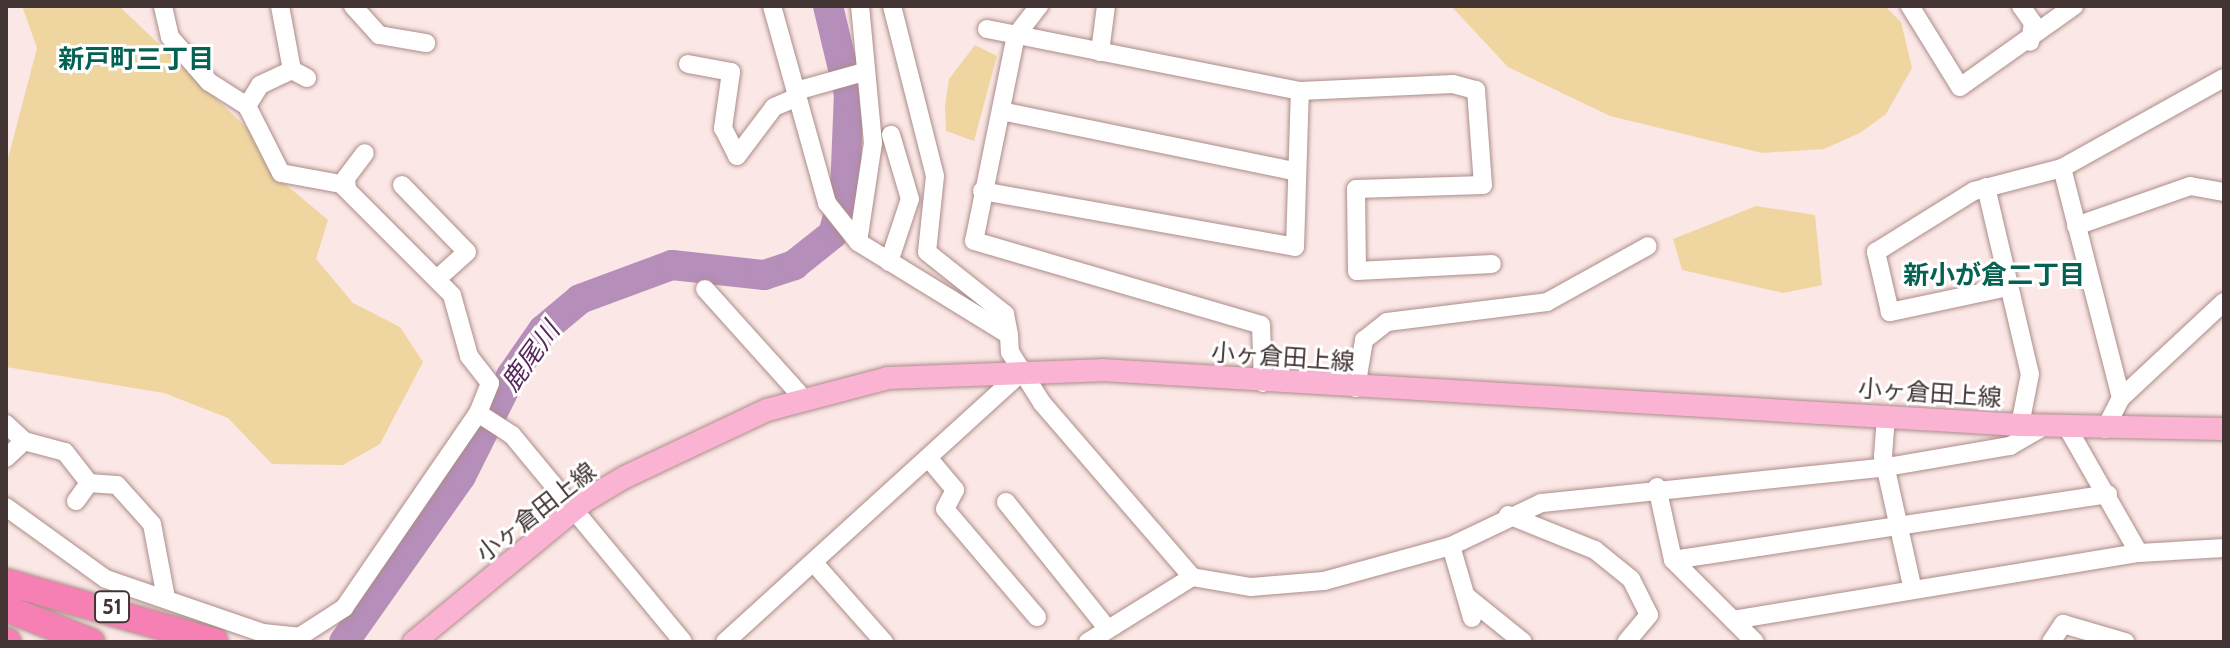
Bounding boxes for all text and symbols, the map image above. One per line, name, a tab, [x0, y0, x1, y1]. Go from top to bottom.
district label: 新戸町三丁目	[58, 44, 214, 76]
district label: 新小が倉二丁目	[1903, 260, 2085, 292]
water label: 鹿尾川	[495, 316, 567, 398]
street label: 小ヶ倉田上線	[1210, 338, 1356, 376]
street label: 小ヶ倉田上線	[1857, 374, 2003, 412]
street label: 小ヶ倉田上線	[470, 456, 602, 568]
road number: 51	[94, 589, 130, 625]

